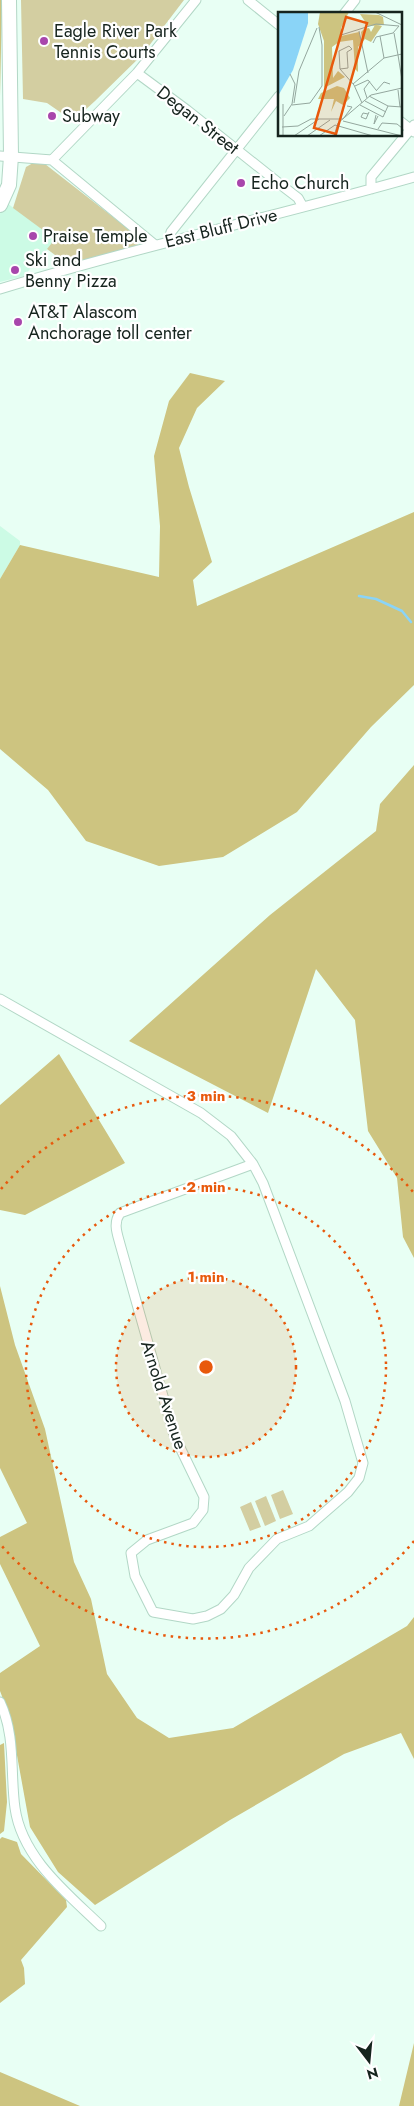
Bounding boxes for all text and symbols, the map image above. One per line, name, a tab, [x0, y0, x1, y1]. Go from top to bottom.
inset map	[278, 12, 402, 136]
place label: Eagle River Park Tennis Courts	[54, 18, 177, 65]
marker: Eagle River Park Tennis Courts	[38, 35, 50, 47]
street label: Degan Street	[151, 80, 245, 161]
place label: Subway	[62, 103, 120, 129]
marker: Subway	[46, 110, 58, 122]
place label: Echo Church	[251, 170, 349, 196]
marker: Echo Church	[235, 177, 247, 189]
street label: East Bluff Drive	[162, 201, 280, 255]
place label: Praise Temple	[43, 223, 148, 249]
marker: Praise Temple	[27, 230, 39, 242]
place label: Ski and Benny Pizza	[25, 247, 117, 294]
marker: Ski and Benny Pizza	[9, 264, 21, 276]
place label: AT&T Alascom Anchorage toll center	[28, 299, 193, 346]
marker: AT&T Alascom Anchorage toll center	[12, 316, 24, 328]
text: 3 min	[187, 1085, 225, 1107]
text: 2 min	[186, 1176, 226, 1198]
text: 1 min	[187, 1266, 225, 1288]
street label: Arnold Avenue	[134, 1337, 194, 1453]
centre of rings	[197, 1358, 215, 1376]
north arrow	[344, 2036, 394, 2086]
text: N	[364, 2062, 381, 2085]

